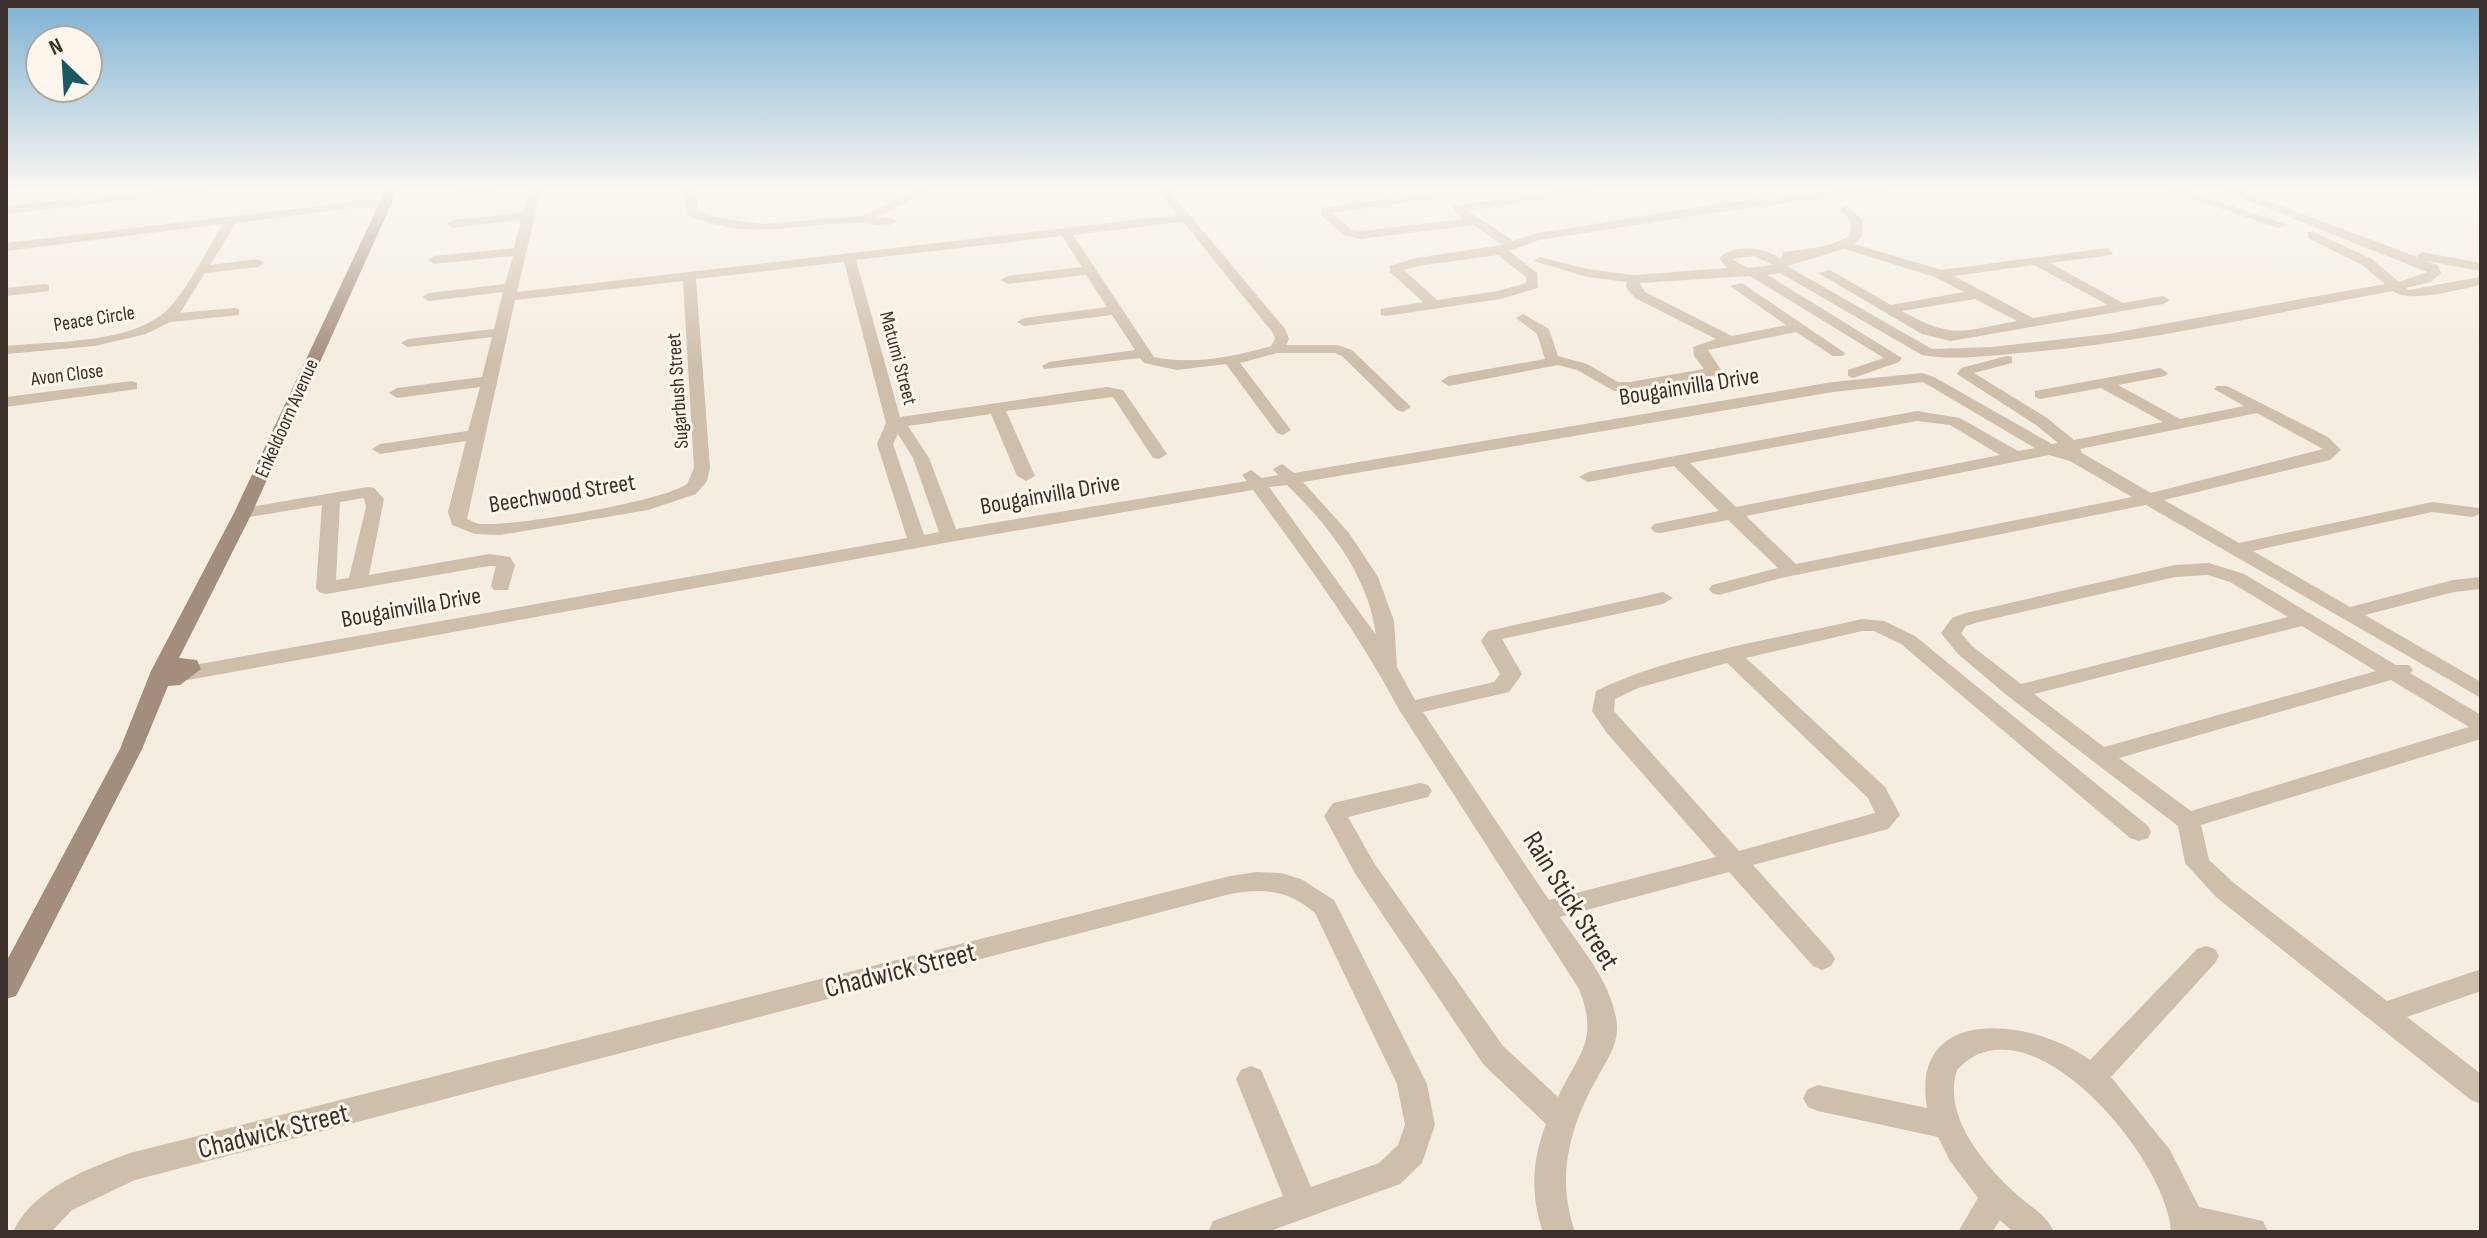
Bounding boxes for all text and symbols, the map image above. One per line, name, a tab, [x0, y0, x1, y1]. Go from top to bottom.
north arrow	[24, 24, 104, 104]
text: N	[45, 33, 67, 62]
street label: Peace Circle	[52, 301, 136, 337]
street label: Matumi Street	[874, 309, 922, 408]
street label: Sugarbush Street	[662, 332, 694, 450]
street label: Enkeldoorn Avenue	[250, 355, 324, 481]
street label: Avon Close	[28, 359, 105, 391]
street label: Bougainvilla Drive	[1617, 361, 1761, 412]
street label: Beechwood Street	[487, 468, 637, 519]
street label: Bougainvilla Drive	[978, 468, 1122, 521]
street label: Bougainvilla Drive	[339, 581, 483, 634]
street label: Rain Stick Street	[1515, 826, 1626, 976]
street label: Chadwick Street	[821, 936, 979, 1005]
street label: Chadwick Street	[194, 1097, 352, 1166]

